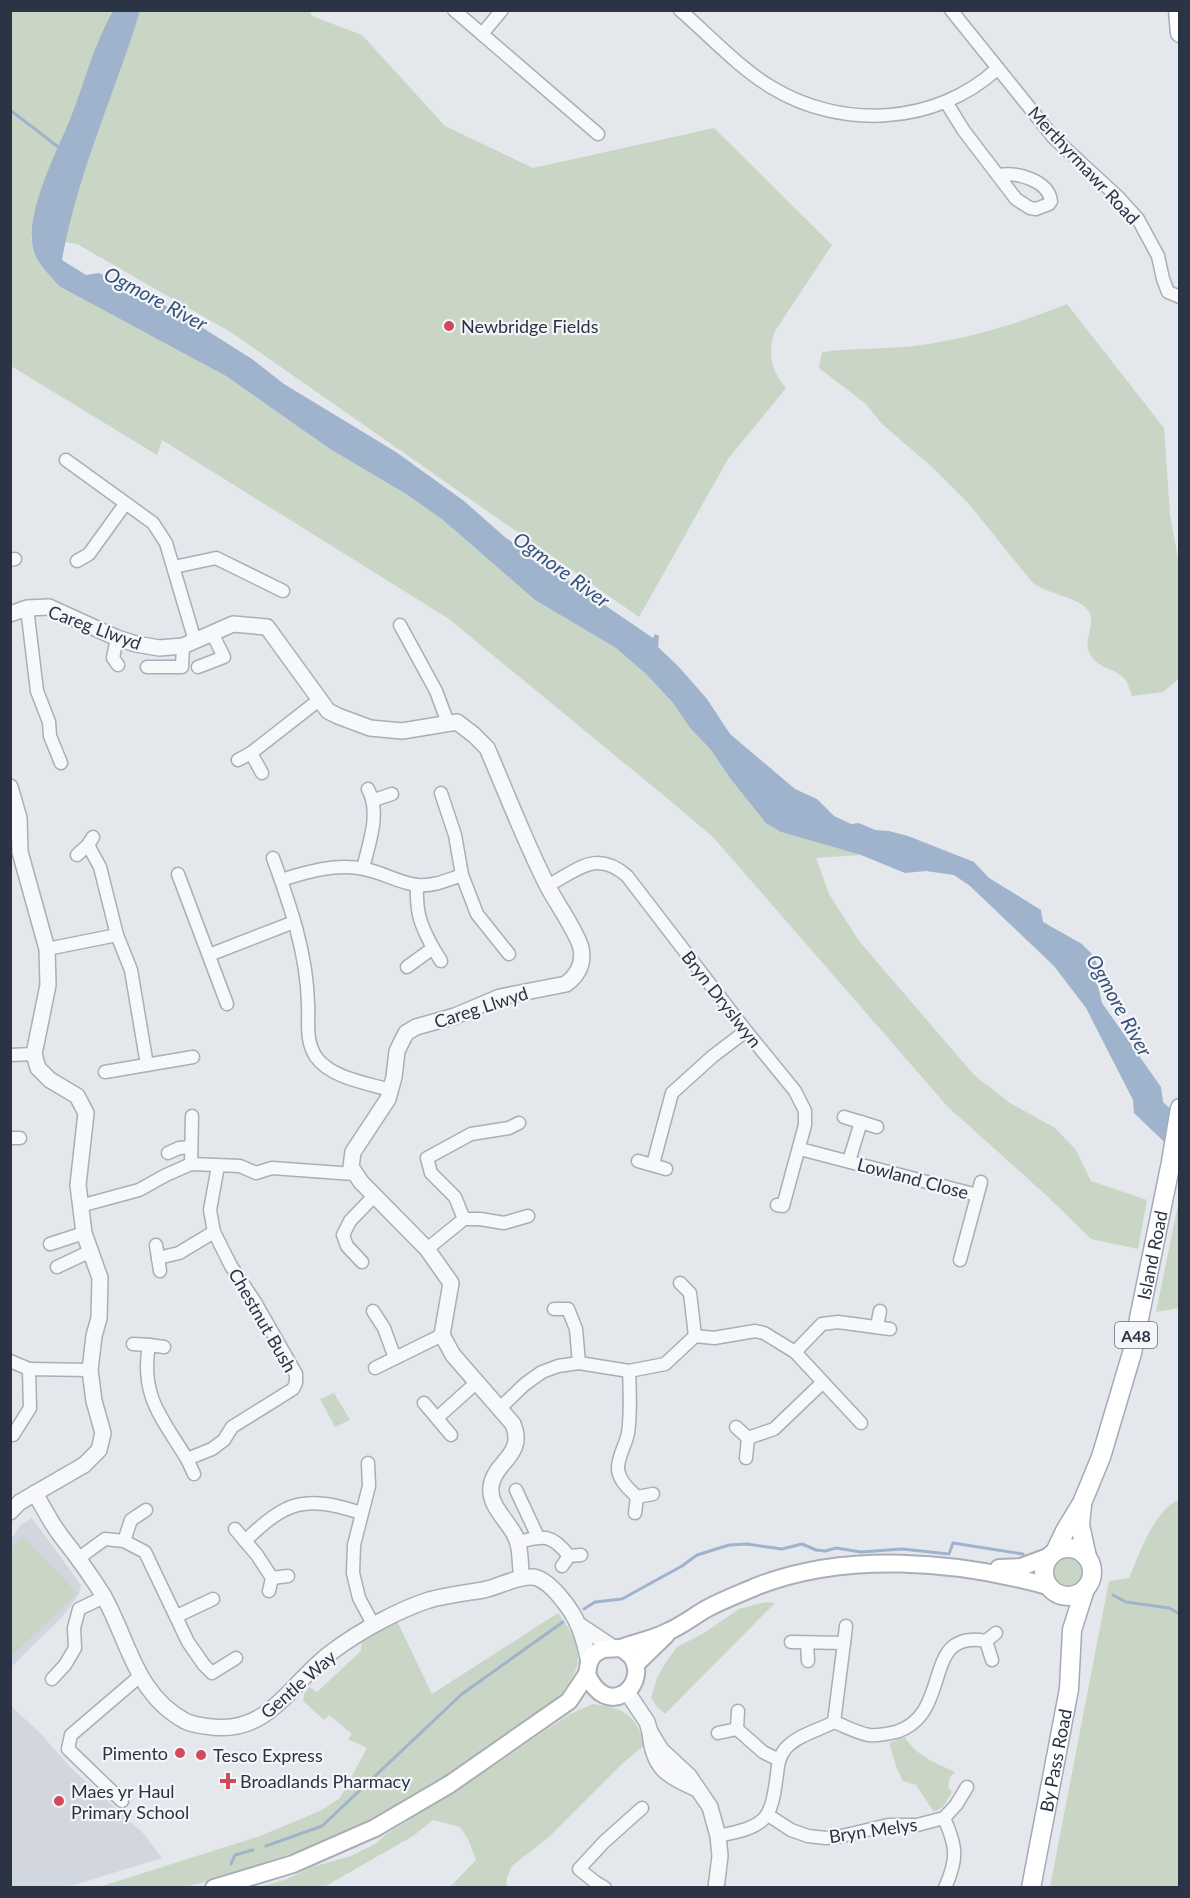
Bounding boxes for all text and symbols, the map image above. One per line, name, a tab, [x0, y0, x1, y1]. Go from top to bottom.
street label: Merthyrmawr Road	[1024, 101, 1144, 229]
water label: Ogmore River	[100, 261, 213, 336]
place label: Newbridge Fields	[461, 315, 599, 337]
marker: Newbridge Fields	[442, 319, 456, 333]
water label: Ogmore River	[509, 526, 616, 613]
street label: Careg Llwyd	[45, 600, 145, 654]
street label: Bryn Dryslwyn	[677, 946, 767, 1052]
water label: Ogmore River	[1082, 950, 1158, 1061]
street label: Careg Llwyd	[431, 981, 531, 1033]
street label: Lowland Close	[855, 1153, 971, 1203]
street label: Island Road	[1132, 1209, 1172, 1302]
street label: Chestnut Bush	[224, 1264, 302, 1376]
road number: A48	[1115, 1322, 1157, 1348]
street label: Gentle Way	[256, 1645, 341, 1723]
street label: By Pass Road	[1035, 1707, 1076, 1814]
place label: Pimento	[102, 1742, 168, 1764]
place label: Tesco Express	[213, 1744, 323, 1766]
marker: Pimento	[173, 1746, 187, 1760]
marker: Tesco Express	[194, 1748, 208, 1762]
place label: Broadlands Pharmacy	[240, 1770, 411, 1792]
marker: Broadlands Pharmacy	[221, 1774, 235, 1788]
place label: Maes yr Haul Primary School	[71, 1780, 189, 1823]
marker: Maes yr Haul Primary School	[52, 1794, 66, 1808]
street label: Bryn Melys	[827, 1813, 919, 1847]

